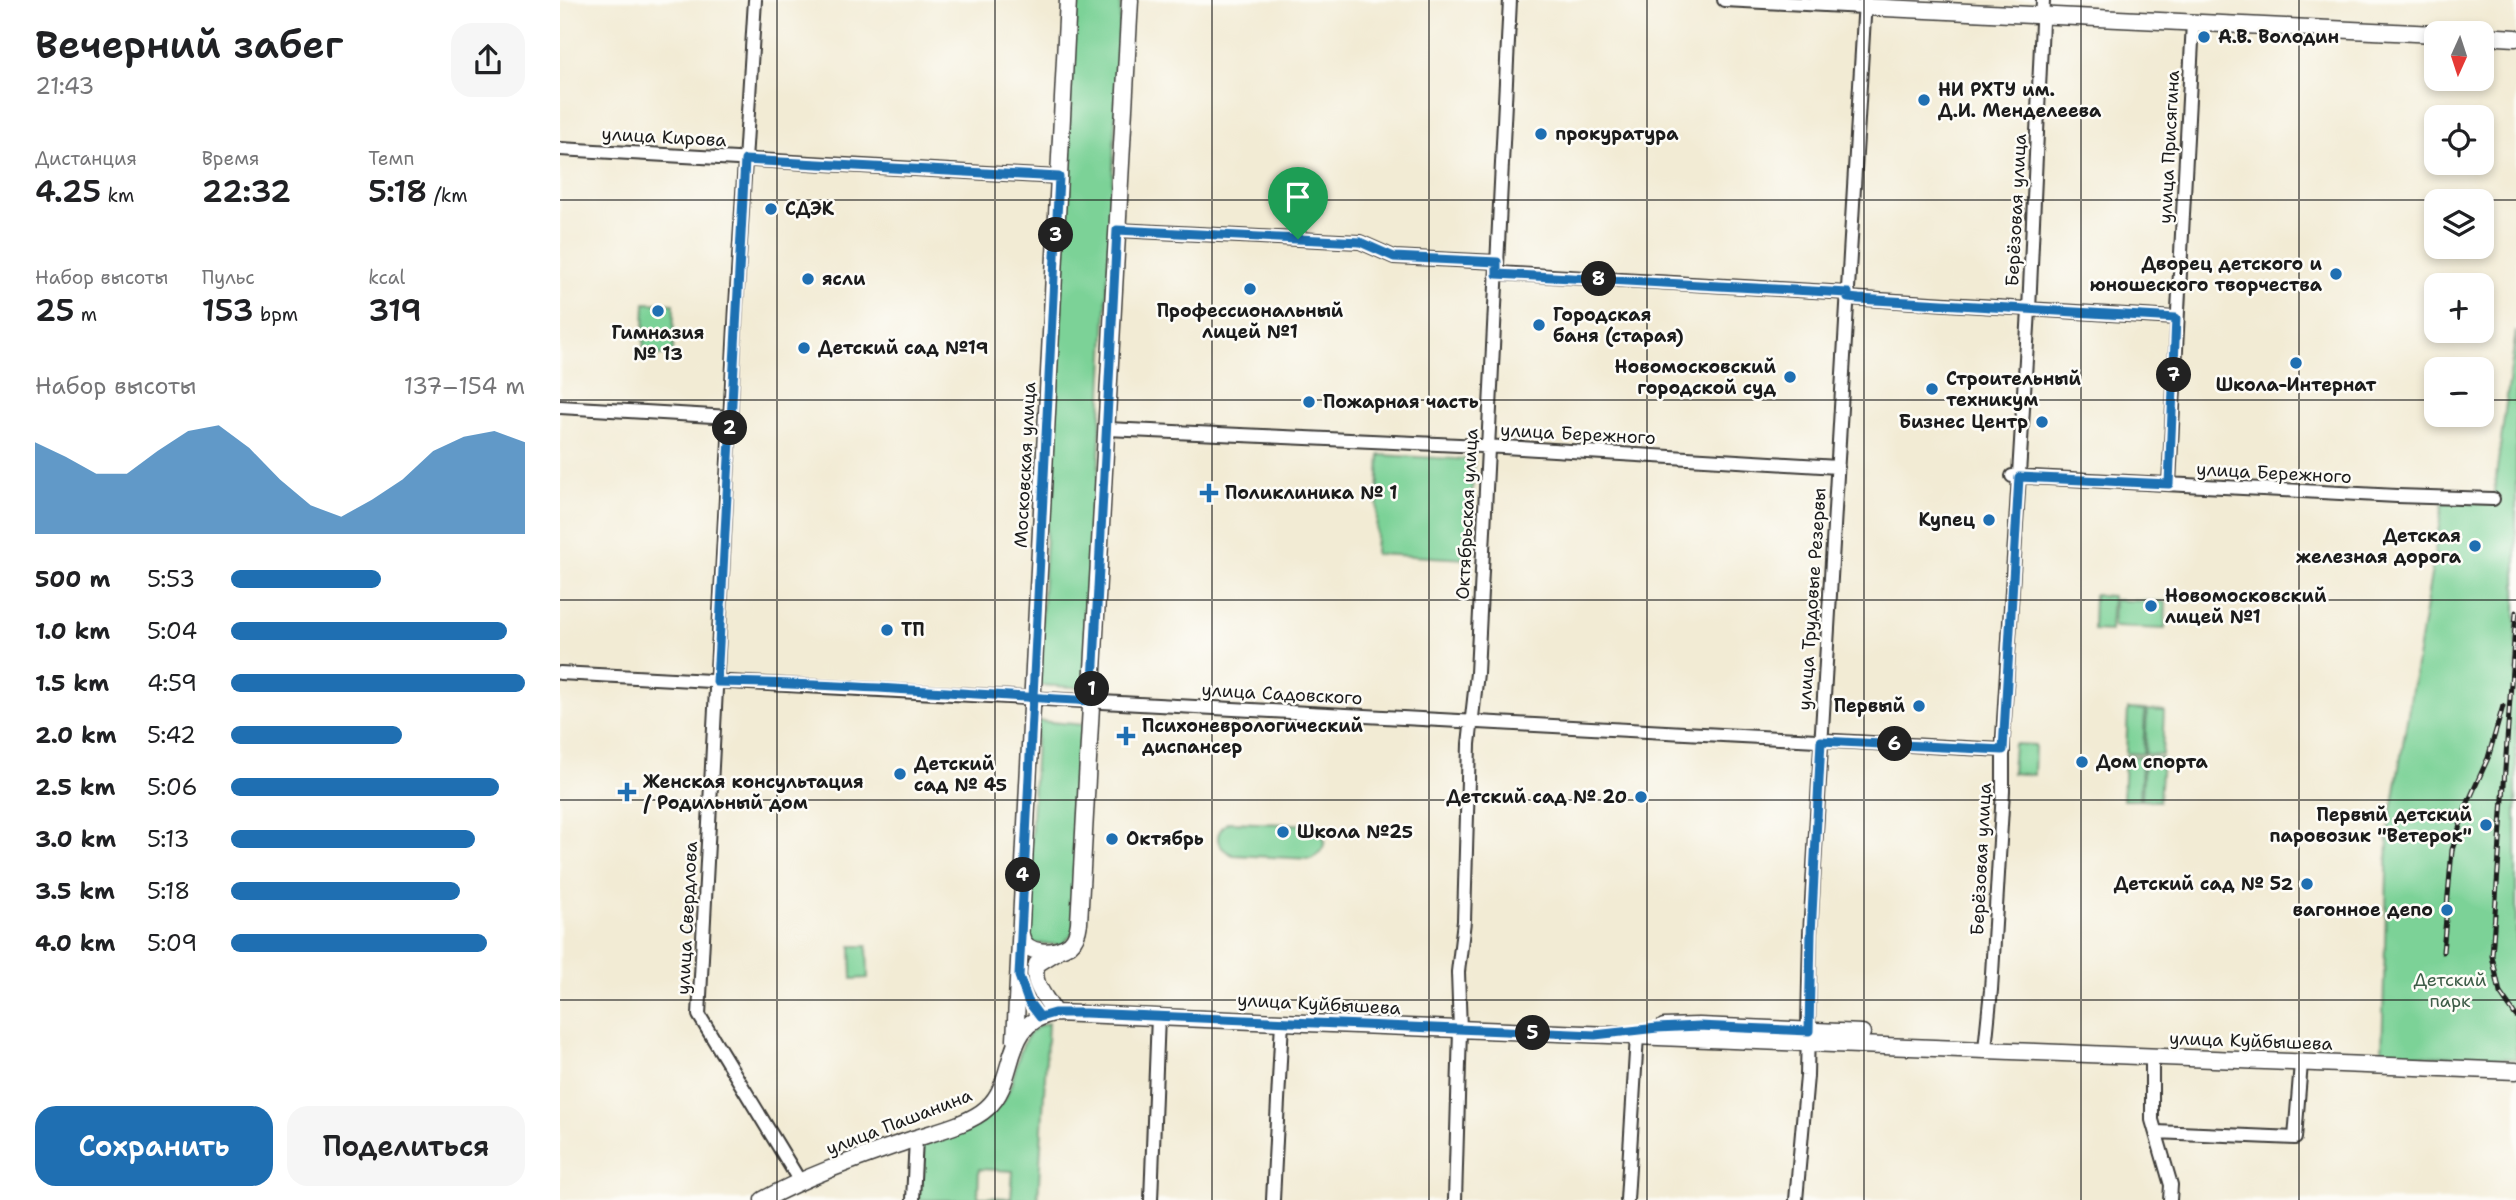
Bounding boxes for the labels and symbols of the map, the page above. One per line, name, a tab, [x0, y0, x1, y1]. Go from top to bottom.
north arrow	[2424, 21, 2494, 91]
place label: А.В. Володин	[2218, 25, 2339, 49]
marker: А.В. Володин	[2196, 29, 2212, 45]
street label: улица Присягина	[2153, 70, 2185, 224]
place label: НИ РХТУ им. Д.И. Менделеева	[1938, 78, 2102, 123]
marker: НИ РХТУ им. Д.И. Менделеева	[1916, 92, 1932, 108]
street label: улица Кирова	[601, 122, 727, 152]
place label: прокуратура	[1555, 122, 1679, 146]
marker: прокуратура	[1533, 126, 1549, 142]
street label: Берёзовая улица	[2000, 133, 2032, 287]
pin	[1268, 167, 1328, 239]
place label: СДЭК	[785, 197, 835, 221]
marker: СДЭК	[763, 201, 779, 217]
pin: 3	[1038, 218, 1074, 252]
place label: Дворец детского и юношеского творчества	[2089, 252, 2323, 297]
pin: 8	[1581, 262, 1616, 296]
marker: Дворец детского и юношеского творчества	[2328, 266, 2344, 282]
place label: ясли	[822, 267, 866, 291]
marker: ясли	[800, 271, 816, 287]
marker: Профессиональный лицей №1	[1242, 281, 1258, 297]
place label: Профессиональный лицей №1	[1157, 299, 1344, 344]
marker: Гимназия № 13	[650, 303, 666, 319]
place label: Городская баня (старая)	[1553, 303, 1684, 348]
marker: Городская баня (старая)	[1531, 317, 1547, 333]
place label: Гимназия № 13	[612, 321, 704, 366]
place label: Детский сад №19	[818, 336, 988, 360]
marker: Детский сад №19	[796, 340, 812, 356]
place label: Новомосковский городской суд	[1615, 355, 1776, 400]
marker: Школа-Интернат	[2288, 355, 2304, 371]
pin: 7	[2156, 358, 2192, 392]
place label: Строительный техникум	[1946, 367, 2082, 412]
marker: Новомосковский городской суд	[1782, 369, 1798, 385]
place label: Школа-Интернат	[2216, 373, 2377, 397]
street label: Московская улица	[1009, 381, 1041, 549]
marker: Строительный техникум	[1924, 381, 1940, 397]
place label: Пожарная часть	[1323, 390, 1479, 414]
marker: Пожарная часть	[1301, 394, 1317, 410]
pin: 2	[712, 410, 748, 446]
place label: Бизнес Центр	[1899, 410, 2028, 434]
marker: Бизнес Центр	[2034, 414, 2050, 430]
street label: улица Бережного	[1500, 418, 1656, 450]
street label: Октябрьская улица	[1451, 428, 1483, 600]
street label: улица Бережного	[2196, 457, 2352, 489]
place label: Поликлиника № 1	[1225, 481, 1398, 505]
marker: Поликлиника № 1	[1199, 483, 1219, 503]
street label: улица Трудовые Резервы	[1792, 487, 1832, 711]
place label: Купец	[1918, 508, 1976, 532]
marker: Купец	[1981, 512, 1997, 528]
place label: Детская железная дорога	[2296, 524, 2462, 569]
marker: Детская железная дорога	[2467, 538, 2483, 554]
place label: Новомосковский лицей №1	[2165, 584, 2327, 629]
marker: Новомосковский лицей №1	[2143, 598, 2159, 614]
place label: ТП	[901, 618, 925, 642]
marker: ТП	[879, 622, 895, 638]
pin: 1	[1074, 672, 1110, 706]
street label: улица Садовского	[1201, 678, 1363, 710]
place label: Первый	[1834, 694, 1905, 718]
marker: Первый	[1911, 698, 1927, 714]
place label: Психоневрологический диспансер	[1142, 714, 1364, 759]
marker: Психоневрологический диспансер	[1116, 726, 1136, 746]
pin: 6	[1878, 726, 1912, 762]
place label: Дом спорта	[2096, 750, 2209, 774]
place label: Детский сад № 45	[914, 752, 1007, 797]
marker: Дом спорта	[2074, 754, 2090, 770]
marker: Детский сад № 45	[892, 766, 908, 782]
place label: Женская консультация / Родильный дом	[643, 770, 864, 815]
marker: Женская консультация / Родильный дом	[617, 782, 637, 802]
street label: Берёзовая улица	[1965, 782, 1997, 936]
place label: Детский сад № 20	[1446, 785, 1627, 809]
marker: Детский сад № 20	[1633, 789, 1649, 805]
place label: Первый детский паровозик "Ветерок"	[2269, 803, 2473, 848]
marker: Первый детский паровозик "Ветерок"	[2478, 817, 2494, 833]
place label: Школа №25	[1297, 820, 1413, 844]
marker: Школа №25	[1275, 824, 1291, 840]
place label: Октябрь	[1126, 827, 1204, 851]
marker: Октябрь	[1104, 831, 1120, 847]
street label: улица Свердлова	[671, 841, 703, 995]
pin: 4	[1006, 858, 1040, 892]
place label: Детский сад № 52	[2114, 872, 2293, 896]
marker: Детский сад № 52	[2299, 876, 2315, 892]
place label: вагонное депо	[2293, 898, 2433, 922]
marker: вагонное депо	[2439, 902, 2455, 918]
park label: Детский парк	[2413, 968, 2487, 1013]
street label: улица Куйбышева	[1237, 988, 1401, 1020]
pin: 5	[1516, 1016, 1550, 1050]
street label: улица Куйбышева	[2169, 1026, 2333, 1056]
street label: улица Пашанина	[823, 1083, 975, 1161]

